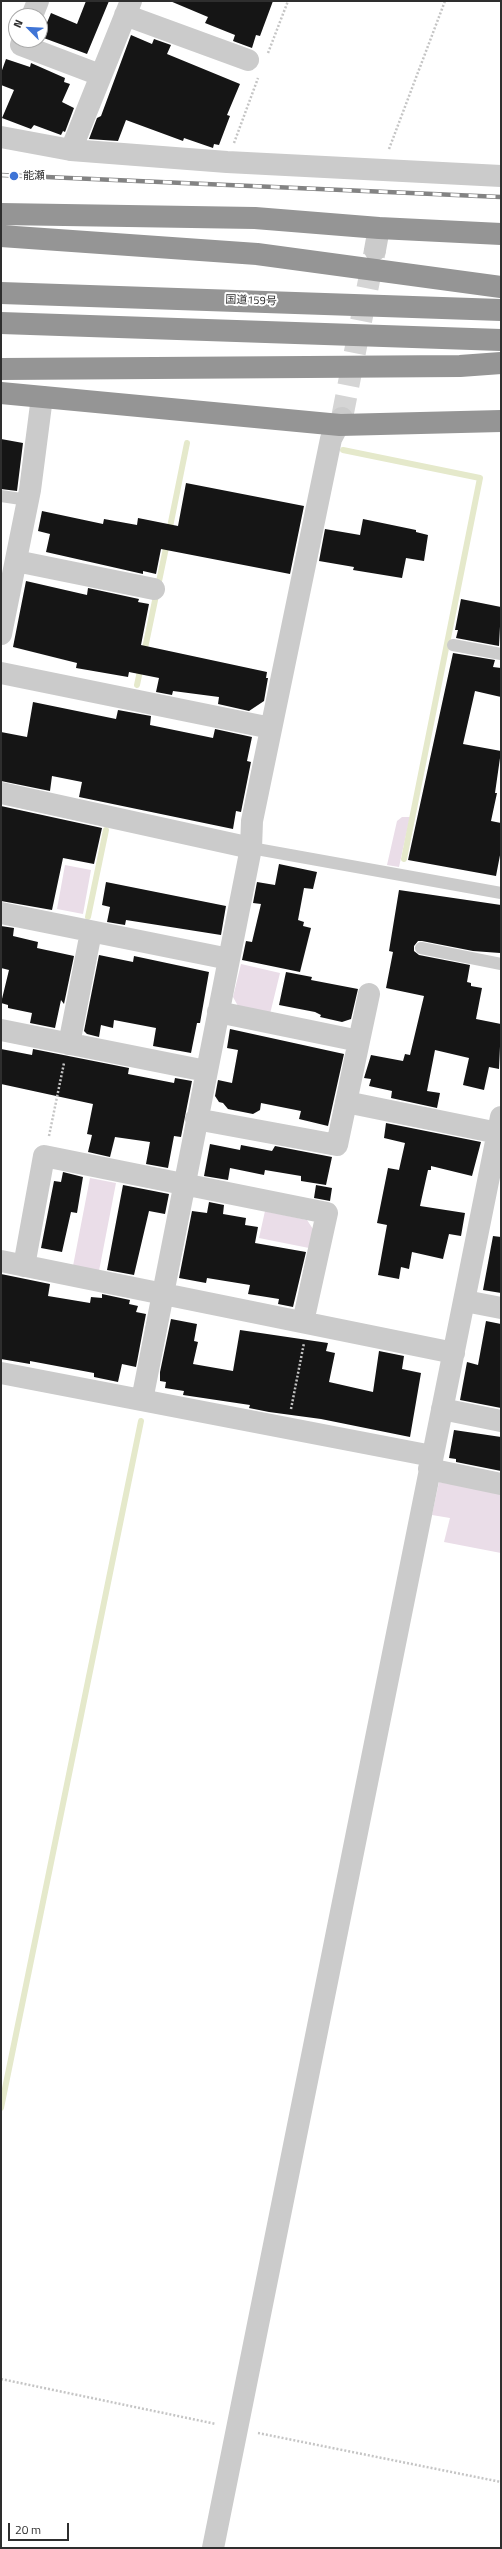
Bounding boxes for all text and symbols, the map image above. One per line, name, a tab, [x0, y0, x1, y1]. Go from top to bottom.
north arrow	[8, 8, 48, 48]
text: N	[9, 17, 27, 30]
place label: 能瀬	[23, 169, 45, 183]
marker: 能瀬	[8, 170, 20, 182]
street label: 国道159号	[225, 294, 277, 308]
scale bar	[10, 2515, 71, 2541]
text: 20 m	[15, 2520, 41, 2539]

